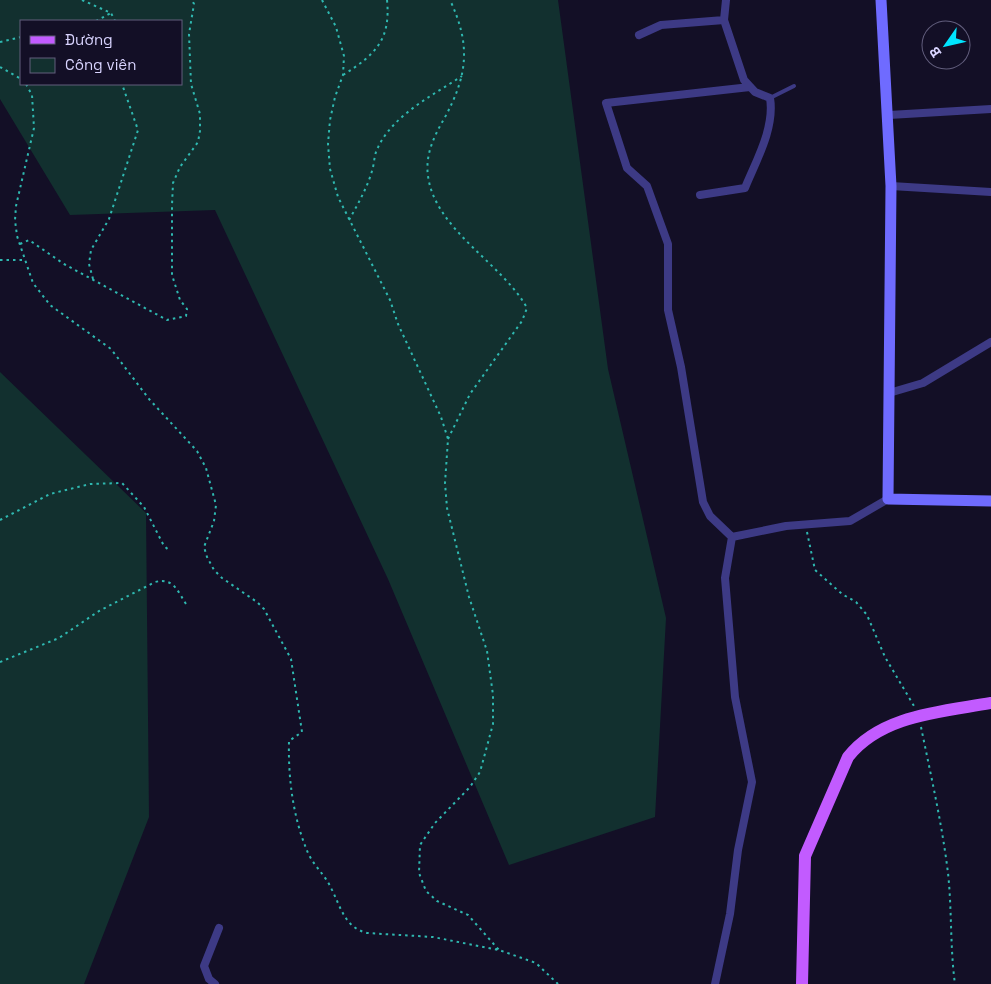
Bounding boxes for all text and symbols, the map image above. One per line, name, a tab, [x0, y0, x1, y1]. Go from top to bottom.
legend	[20, 20, 182, 85]
north arrow	[921, 20, 971, 70]
text: Đường	[65, 30, 113, 49]
text: B	[925, 43, 945, 61]
text: Công viên	[65, 55, 136, 74]

